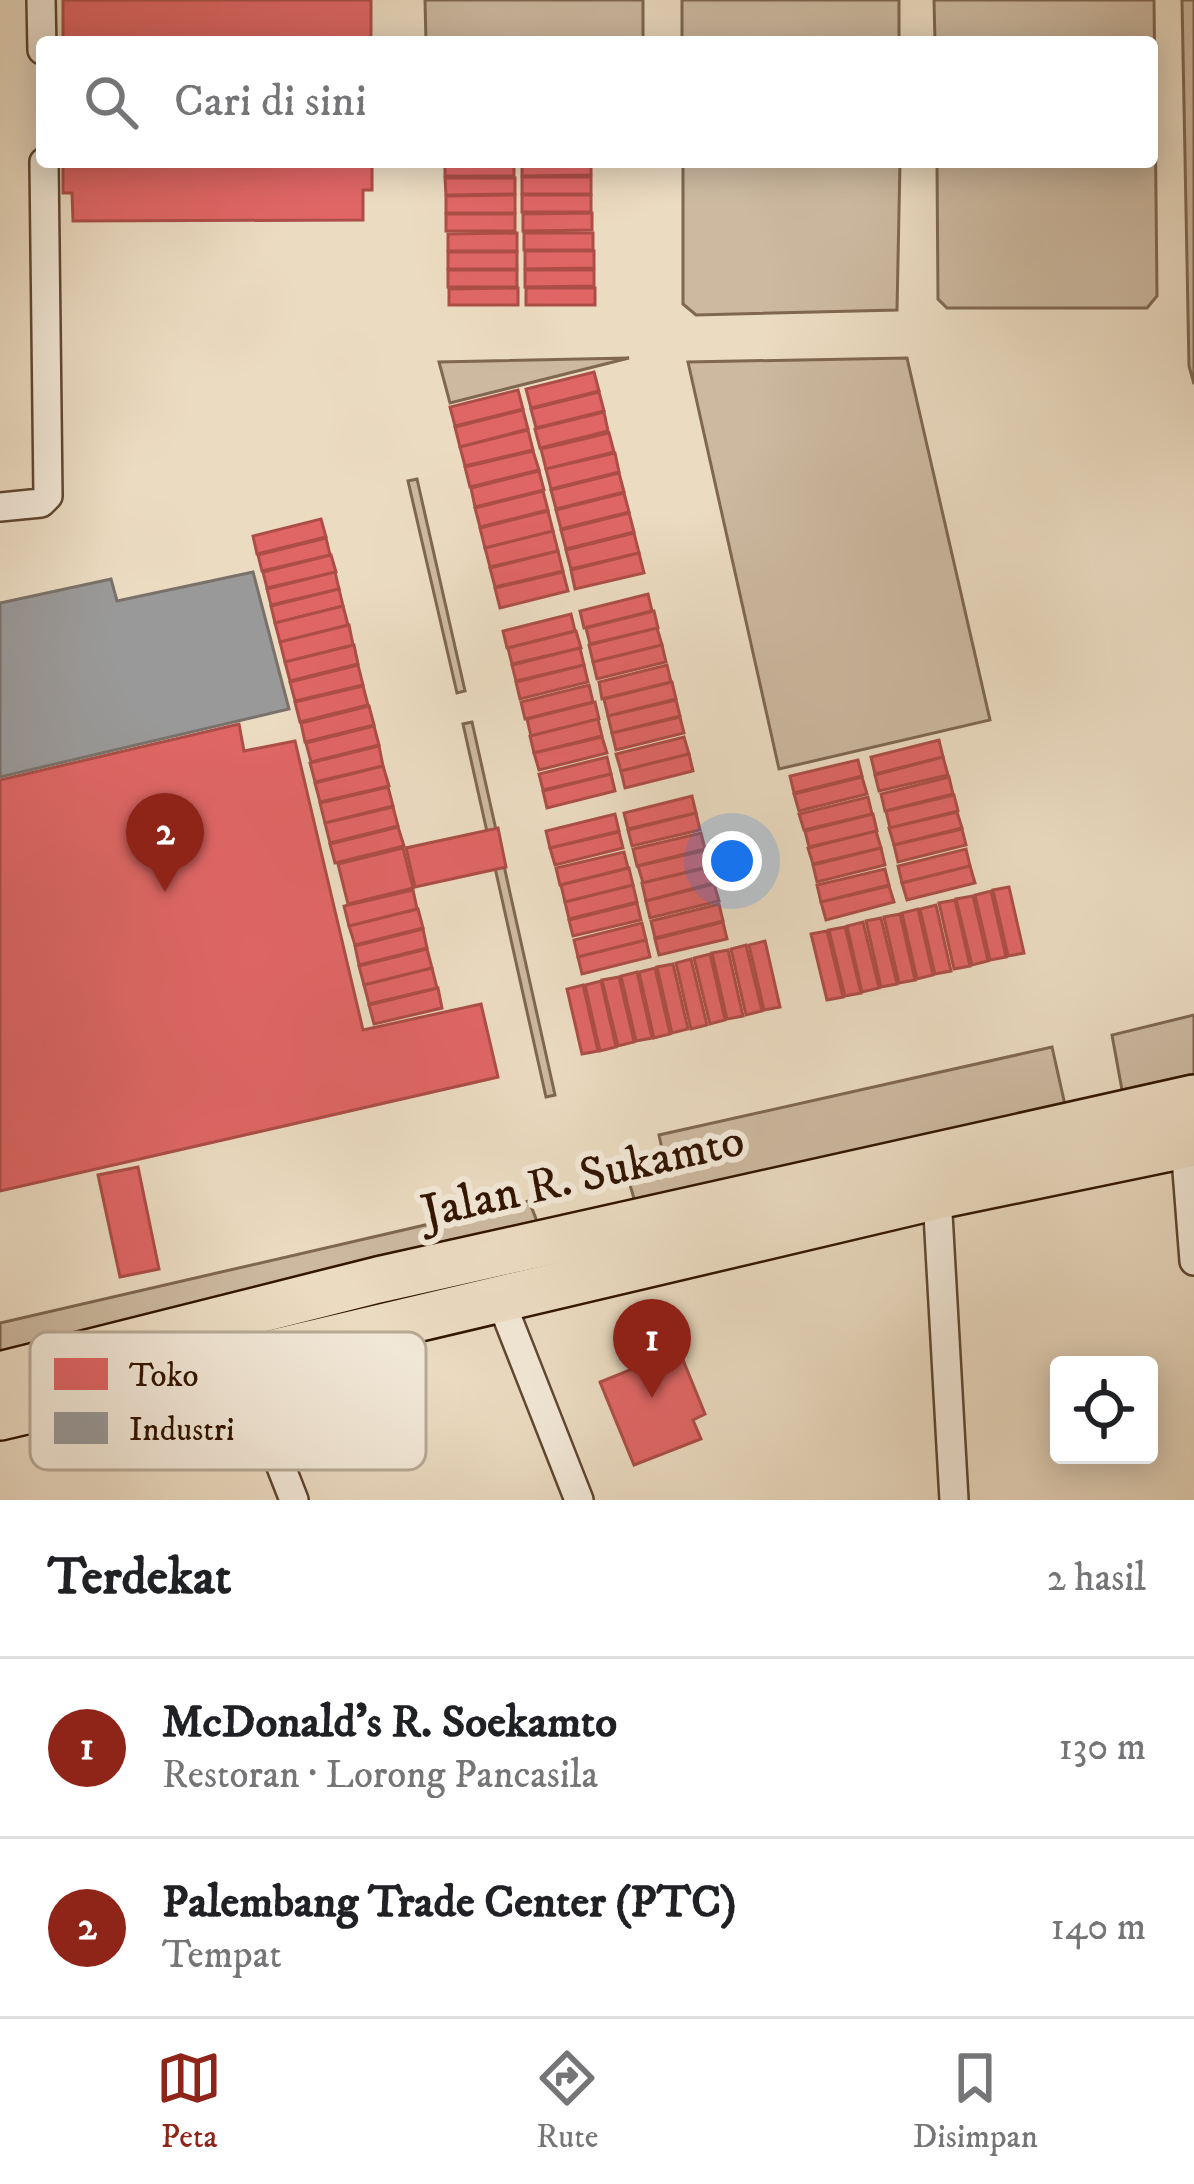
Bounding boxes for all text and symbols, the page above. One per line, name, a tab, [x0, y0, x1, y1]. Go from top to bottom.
search box	[36, 36, 1158, 168]
icon: search	[78, 69, 144, 135]
text: Cari di sini	[174, 74, 366, 130]
pin: 2	[126, 793, 204, 892]
your location	[702, 831, 762, 891]
street label: Jalan R. Sukamto	[412, 1111, 750, 1244]
pin: 1	[613, 1299, 691, 1398]
legend	[30, 1332, 426, 1470]
text: Toko	[129, 1356, 199, 1397]
map controls	[1050, 1356, 1158, 1464]
button: locate	[1050, 1356, 1158, 1464]
text: Industri	[129, 1410, 235, 1451]
text: Terdekat	[48, 1546, 231, 1610]
text: 2 hasil	[1047, 1554, 1146, 1603]
text: McDonald's R. Soekamto	[162, 1695, 617, 1751]
text: 1	[80, 1723, 94, 1772]
text: 130 m	[1058, 1723, 1146, 1772]
text: Restoran · Lorong Pancasila	[162, 1751, 598, 1800]
text: Palembang Trade Center (PTC)	[162, 1875, 736, 1931]
text: 2	[77, 1903, 97, 1952]
text: 140 m	[1051, 1903, 1146, 1952]
text: Tempat	[162, 1931, 282, 1980]
tab: Peta	[156, 2045, 222, 2158]
tab: Rute	[534, 2045, 600, 2158]
tab: Disimpan	[913, 2045, 1038, 2158]

